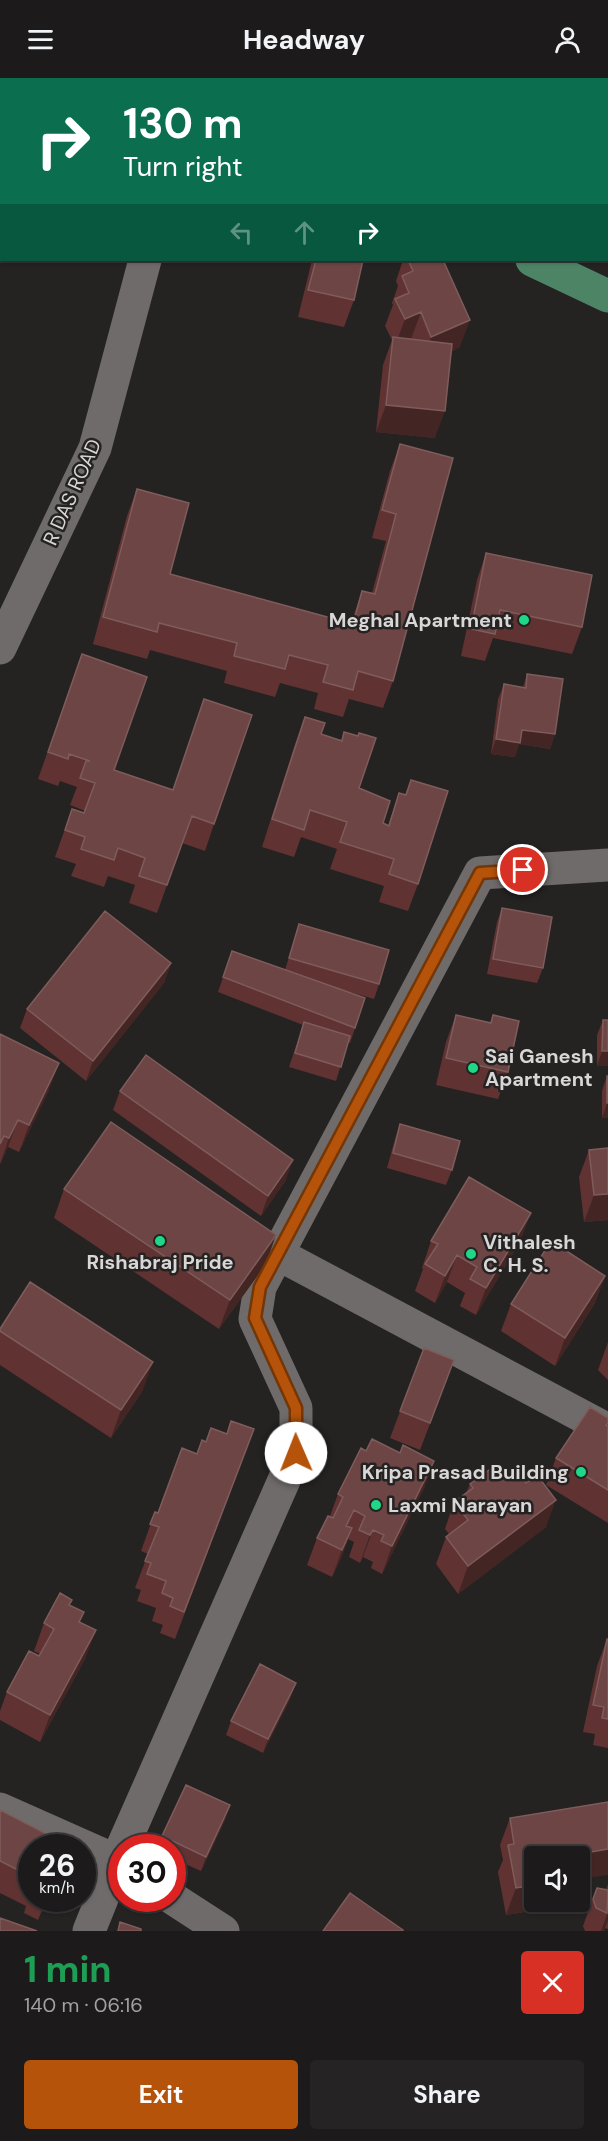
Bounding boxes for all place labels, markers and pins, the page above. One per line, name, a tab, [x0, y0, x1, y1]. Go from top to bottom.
place label: Meghal Apartment	[329, 607, 512, 633]
marker: Meghal Apartment	[517, 613, 531, 627]
pin	[497, 844, 548, 895]
place label: Sai Ganesh Apartment	[485, 1043, 594, 1092]
marker: Sai Ganesh Apartment	[466, 1061, 480, 1075]
place label: Vithalesh C. H. S.	[483, 1229, 576, 1278]
marker: Rishabraj Pride	[153, 1234, 167, 1248]
marker: Vithalesh C. H. S.	[464, 1247, 478, 1261]
place label: Rishabraj Pride	[86, 1249, 234, 1275]
place label: Kripa Prasad Building	[362, 1459, 569, 1485]
marker: Kripa Prasad Building	[574, 1465, 588, 1479]
place label: Laxmi Narayan	[388, 1492, 532, 1518]
marker: Laxmi Narayan	[369, 1498, 383, 1512]

